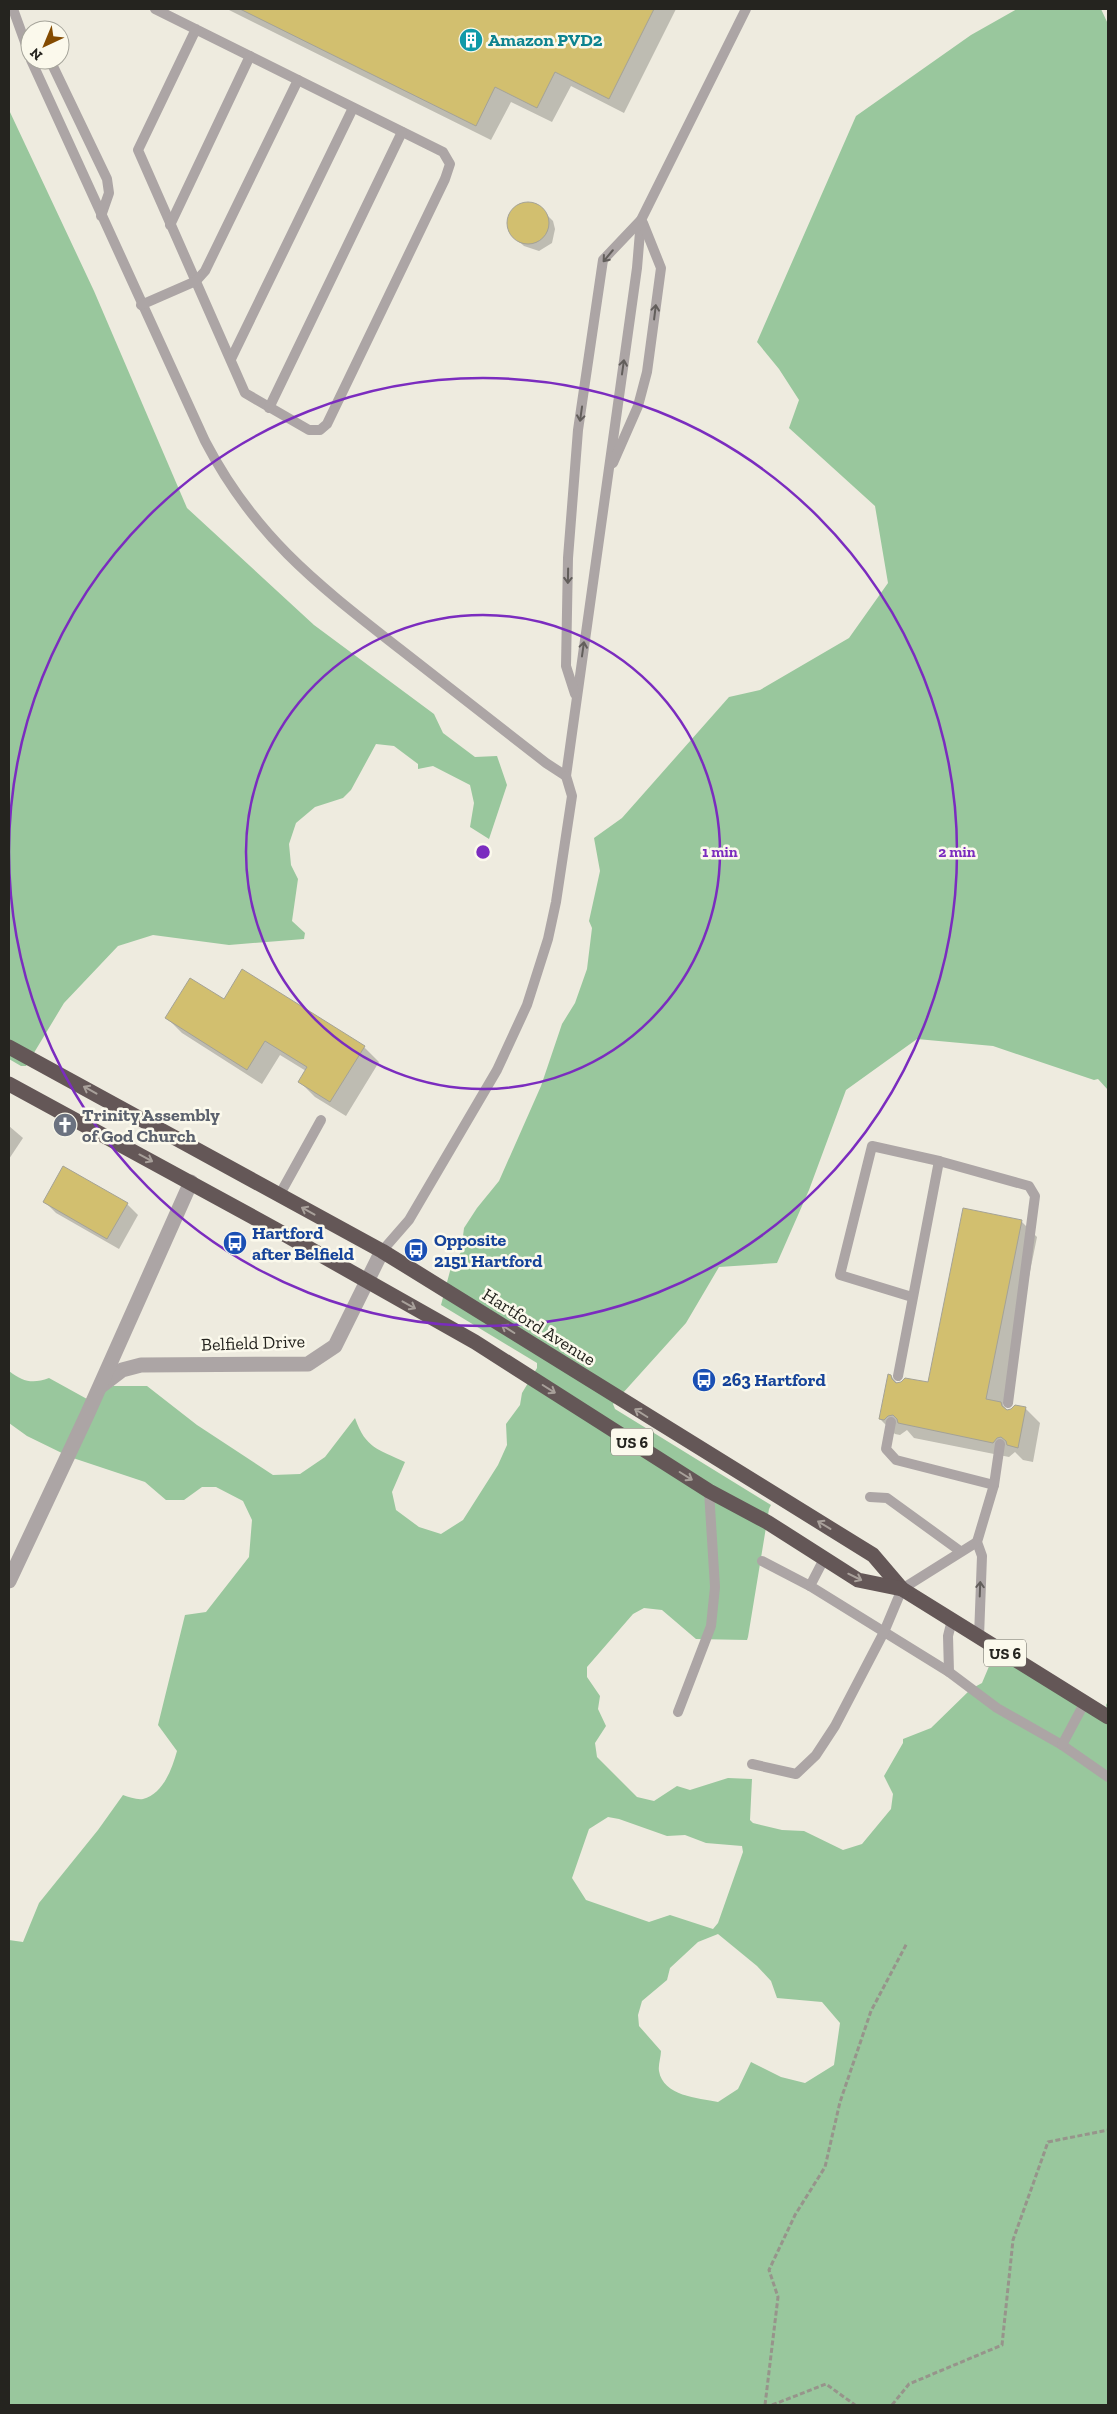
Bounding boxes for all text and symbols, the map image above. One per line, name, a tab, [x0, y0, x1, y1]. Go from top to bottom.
north arrow	[20, 20, 70, 70]
building icon: Amazon PVD2	[458, 27, 484, 53]
place label: Amazon PVD2	[488, 29, 603, 51]
text: N	[26, 44, 46, 64]
one-way arrow	[602, 249, 613, 262]
one-way arrow	[650, 304, 660, 320]
one-way arrow	[618, 359, 628, 375]
one-way arrow	[575, 406, 585, 422]
one-way arrow	[563, 568, 573, 584]
one-way arrow	[578, 641, 588, 657]
centre of rings	[474, 843, 492, 861]
text: 1 min	[702, 843, 738, 861]
text: 2 min	[938, 843, 976, 861]
one-way arrow	[82, 1085, 97, 1095]
place label: Trinity Assembly of God Church	[82, 1104, 220, 1147]
church icon: Trinity Assembly of God Church	[52, 1112, 78, 1138]
one-way arrow	[138, 1154, 153, 1163]
one-way arrow	[301, 1206, 316, 1216]
place label: Hartford after Belfield	[252, 1222, 355, 1265]
place label: Opposite 2151 Hartford	[434, 1229, 543, 1272]
bus stop icon: Hartford after Belfield	[222, 1230, 248, 1256]
bus stop icon: Opposite 2151 Hartford	[403, 1237, 429, 1263]
street label: Hartford Avenue	[478, 1283, 600, 1371]
one-way arrow	[402, 1300, 417, 1310]
one-way arrow	[501, 1324, 515, 1335]
street label: Belfield Drive	[201, 1330, 305, 1356]
bus stop icon: 263 Hartford	[691, 1367, 717, 1393]
place label: 263 Hartford	[722, 1369, 826, 1391]
one-way arrow	[541, 1384, 555, 1394]
one-way arrow	[634, 1408, 648, 1418]
road number: US 6	[611, 1428, 653, 1455]
one-way arrow	[679, 1470, 693, 1481]
one-way arrow	[818, 1520, 832, 1530]
one-way arrow	[847, 1573, 862, 1583]
one-way arrow	[976, 1581, 985, 1597]
road number: US 6	[984, 1640, 1026, 1666]

